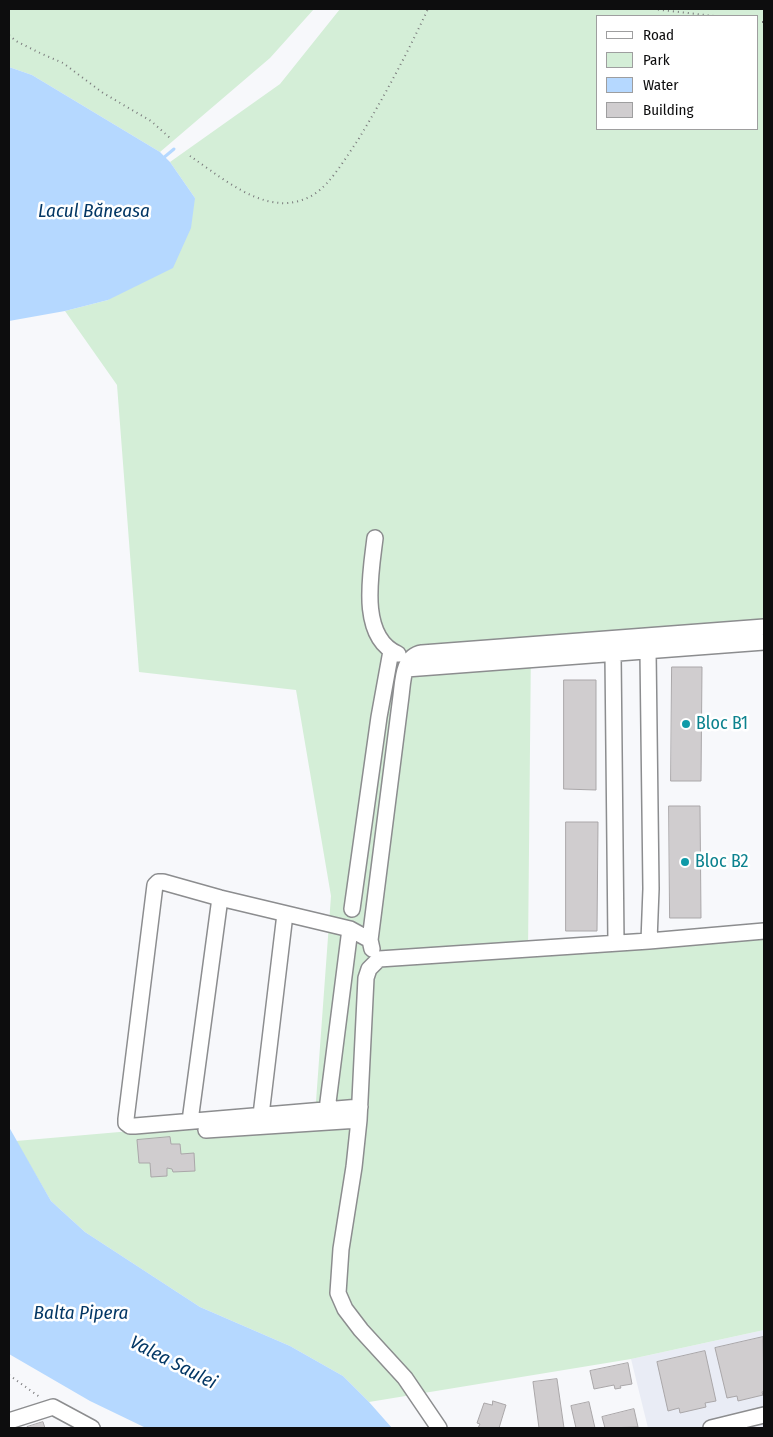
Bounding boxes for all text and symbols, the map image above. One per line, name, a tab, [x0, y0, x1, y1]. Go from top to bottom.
legend	[596, 15, 758, 130]
text: Road	[643, 26, 674, 44]
text: Park	[643, 51, 670, 69]
text: Water	[643, 76, 678, 94]
text: Building	[643, 101, 694, 119]
water label: Lacul Băneasa	[38, 201, 150, 223]
place label: Bloc B1	[696, 713, 748, 735]
marker: Bloc B1	[680, 718, 692, 730]
place label: Bloc B2	[695, 851, 748, 873]
marker: Bloc B2	[679, 856, 691, 868]
water label: Balta Pipera	[34, 1303, 128, 1325]
water label: Valea Saulei	[126, 1331, 220, 1395]

